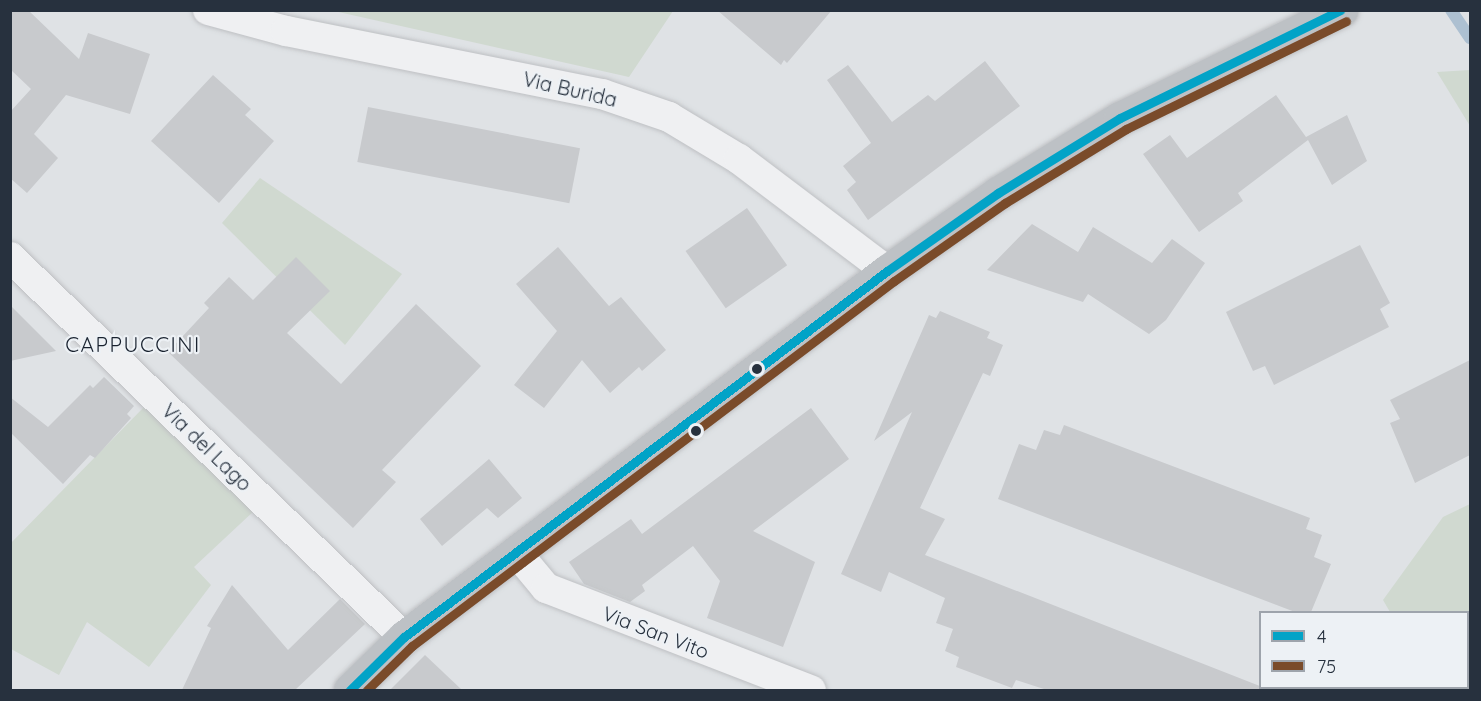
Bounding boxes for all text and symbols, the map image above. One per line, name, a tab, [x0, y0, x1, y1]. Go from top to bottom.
street label: Via Burida	[521, 67, 619, 111]
district label: CAPPUCCINI	[65, 331, 201, 357]
unlabelled marker	[751, 363, 763, 375]
street label: Via del Lago	[157, 398, 257, 496]
unlabelled marker	[690, 425, 702, 437]
street label: Via San Vito	[599, 601, 713, 663]
legend	[1259, 611, 1469, 689]
text: 4	[1317, 625, 1327, 648]
text: 75	[1317, 655, 1336, 678]

